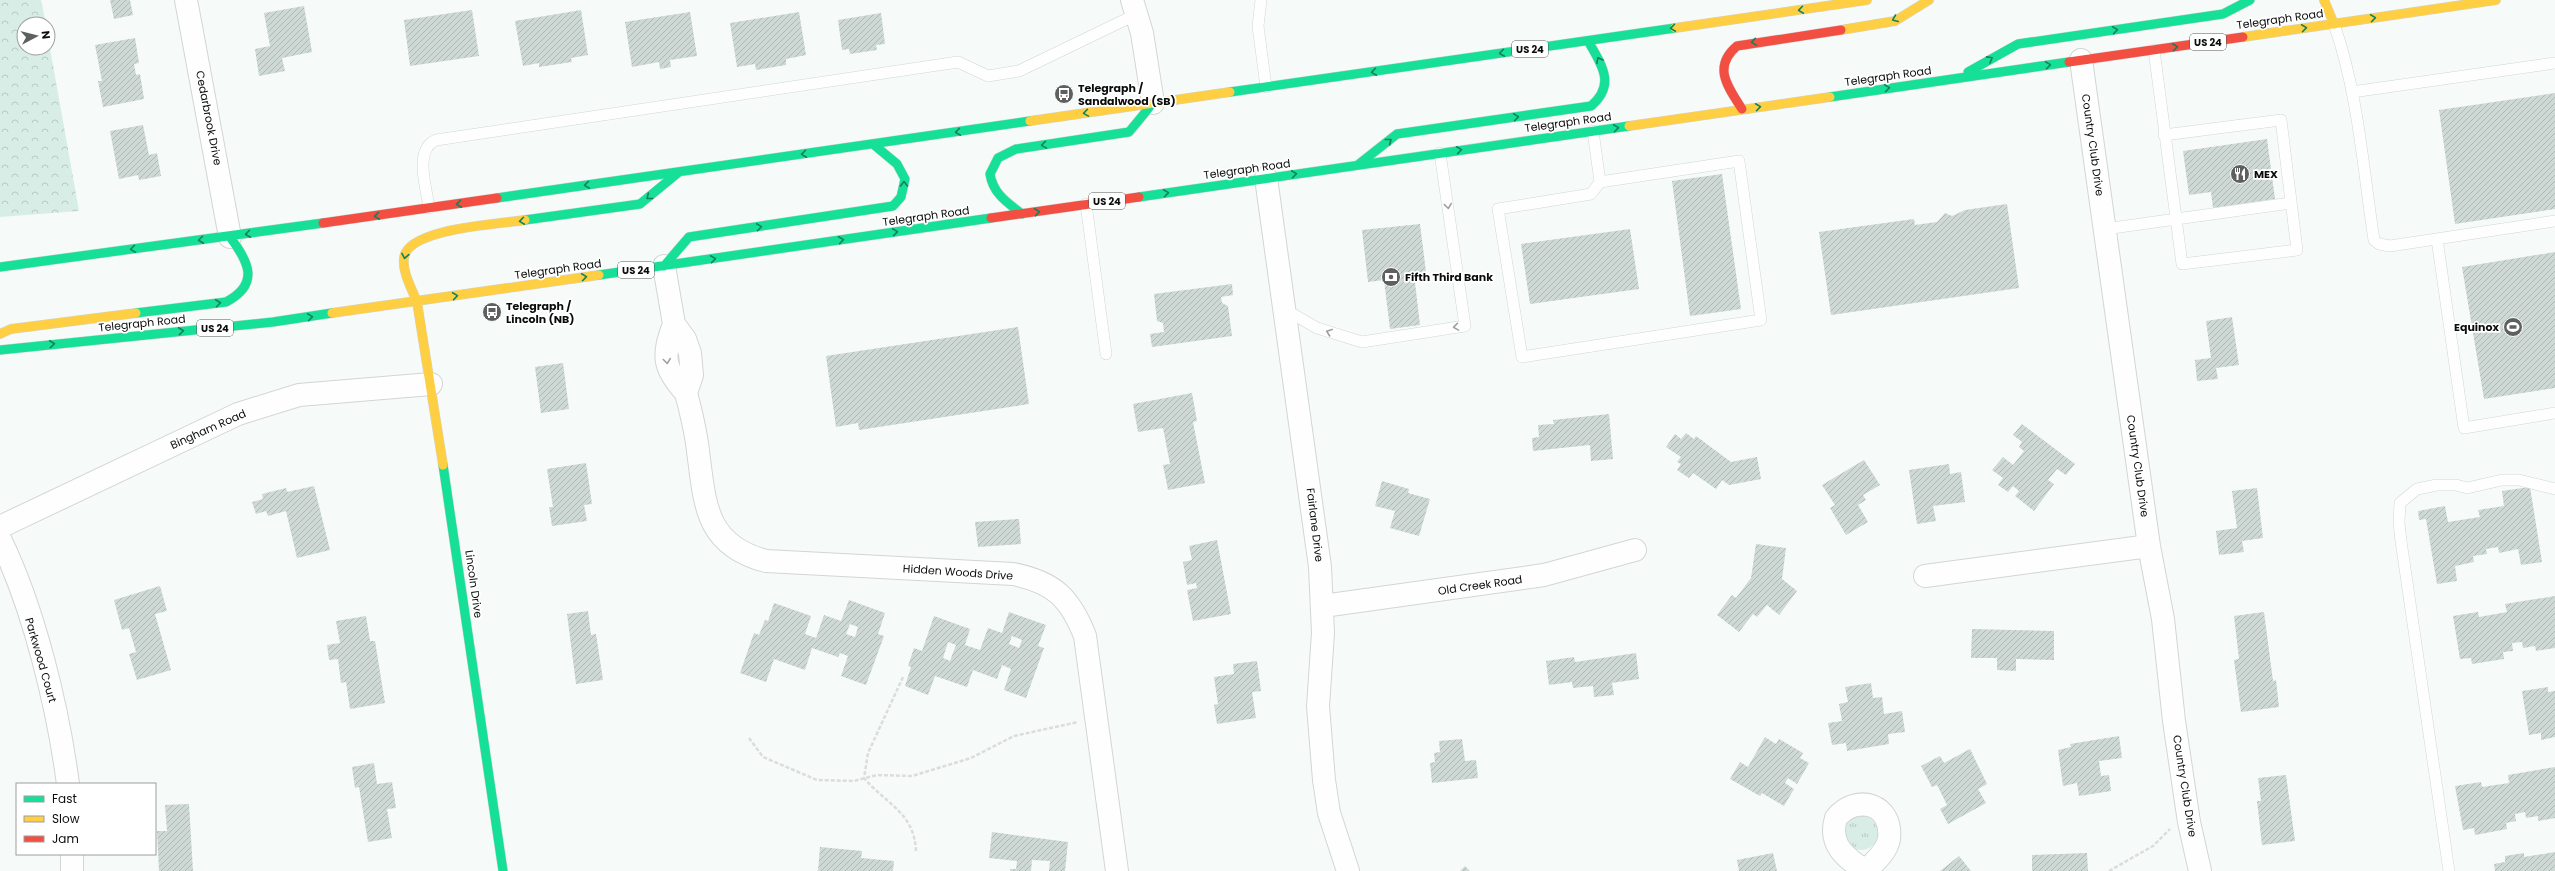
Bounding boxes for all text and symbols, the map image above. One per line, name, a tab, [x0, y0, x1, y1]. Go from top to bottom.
one-way arrow	[1798, 5, 1804, 14]
street label: Telegraph Road	[2236, 5, 2324, 33]
one-way arrow	[2370, 14, 2376, 23]
one-way arrow	[1892, 15, 1899, 23]
north arrow	[16, 16, 56, 56]
one-way arrow	[1669, 23, 1676, 32]
one-way arrow	[2301, 24, 2307, 33]
one-way arrow	[2112, 26, 2118, 35]
text: N	[37, 30, 54, 40]
road number: US 24	[2190, 34, 2226, 50]
one-way arrow	[1750, 37, 1757, 46]
road number: US 24	[1512, 41, 1548, 57]
one-way arrow	[2172, 43, 2178, 52]
one-way arrow	[1499, 48, 1505, 57]
one-way arrow	[1596, 57, 1604, 64]
one-way arrow	[1986, 57, 1993, 64]
one-way arrow	[2045, 61, 2051, 70]
street label: Telegraph Road	[1844, 62, 1932, 90]
one-way arrow	[1371, 67, 1377, 76]
street label: Cedarbrook Drive	[192, 69, 226, 167]
place label: Telegraph / Sandalwood (SB)	[1078, 80, 1176, 109]
bus stop icon: Telegraph / Sandalwood (SB)	[1053, 83, 1075, 105]
one-way arrow	[1884, 84, 1890, 93]
street label: Country Club Drive	[2078, 93, 2108, 197]
one-way arrow	[1755, 103, 1761, 112]
one-way arrow	[1083, 108, 1090, 117]
street label: Telegraph Road	[1524, 108, 1612, 136]
one-way arrow	[1512, 113, 1519, 122]
one-way arrow	[1613, 124, 1619, 133]
one-way arrow	[955, 127, 961, 136]
one-way arrow	[1384, 139, 1391, 146]
one-way arrow	[1041, 140, 1047, 149]
one-way arrow	[1456, 146, 1462, 155]
one-way arrow	[801, 149, 807, 158]
street label: Telegraph Road	[1203, 155, 1291, 183]
restaurant icon: MEX	[2229, 163, 2251, 185]
place label: MEX	[2254, 166, 2278, 182]
one-way arrow	[1291, 170, 1298, 179]
one-way arrow	[584, 180, 591, 189]
one-way arrow	[900, 181, 908, 187]
one-way arrow	[1163, 189, 1169, 198]
one-way arrow	[646, 192, 653, 199]
road number: US 24	[1089, 193, 1125, 209]
one-way arrow	[456, 199, 462, 208]
street label: Telegraph Road	[882, 202, 970, 230]
one-way arrow	[1443, 203, 1452, 209]
one-way arrow	[1034, 207, 1040, 216]
one-way arrow	[374, 211, 380, 220]
one-way arrow	[519, 216, 525, 225]
one-way arrow	[756, 223, 762, 232]
one-way arrow	[892, 228, 898, 237]
one-way arrow	[245, 229, 251, 238]
one-way arrow	[198, 235, 204, 244]
one-way arrow	[838, 236, 845, 245]
one-way arrow	[130, 244, 136, 253]
one-way arrow	[401, 253, 409, 259]
street label: Telegraph Road	[514, 255, 602, 283]
one-way arrow	[710, 255, 716, 264]
road number: US 24	[618, 262, 654, 278]
bank icon: Fifth Third Bank	[1380, 266, 1402, 288]
place label: Fifth Third Bank	[1405, 269, 1493, 285]
one-way arrow	[581, 273, 587, 282]
one-way arrow	[452, 292, 459, 301]
place label: Telegraph / Lincoln (NB)	[506, 298, 575, 327]
one-way arrow	[215, 299, 221, 308]
bus stop icon: Telegraph / Lincoln (NB)	[481, 301, 503, 323]
street label: Telegraph Road	[98, 310, 186, 336]
one-way arrow	[307, 313, 313, 322]
sports icon: Equinox	[2502, 316, 2524, 338]
place label: Equinox	[2454, 319, 2500, 335]
road number: US 24	[197, 320, 233, 336]
one-way arrow	[1453, 322, 1459, 331]
one-way arrow	[178, 327, 184, 336]
one-way arrow	[1325, 329, 1332, 337]
one-way arrow	[49, 340, 55, 349]
one-way arrow	[662, 358, 671, 364]
street label: Bingham Road	[168, 405, 248, 453]
street label: Country Club Drive	[2123, 414, 2153, 518]
street label: Fairlane Drive	[1303, 487, 1327, 563]
street label: Lincoln Drive	[461, 549, 487, 619]
street label: Hidden Woods Drive	[902, 560, 1014, 584]
street label: Old Creek Road	[1437, 571, 1523, 599]
street label: Parkwood Court	[21, 616, 61, 704]
street label: Country Club Drive	[2169, 734, 2201, 838]
legend	[16, 783, 156, 855]
text: Fast	[52, 790, 77, 807]
text: Slow	[52, 810, 80, 827]
text: Jam	[52, 830, 79, 847]

